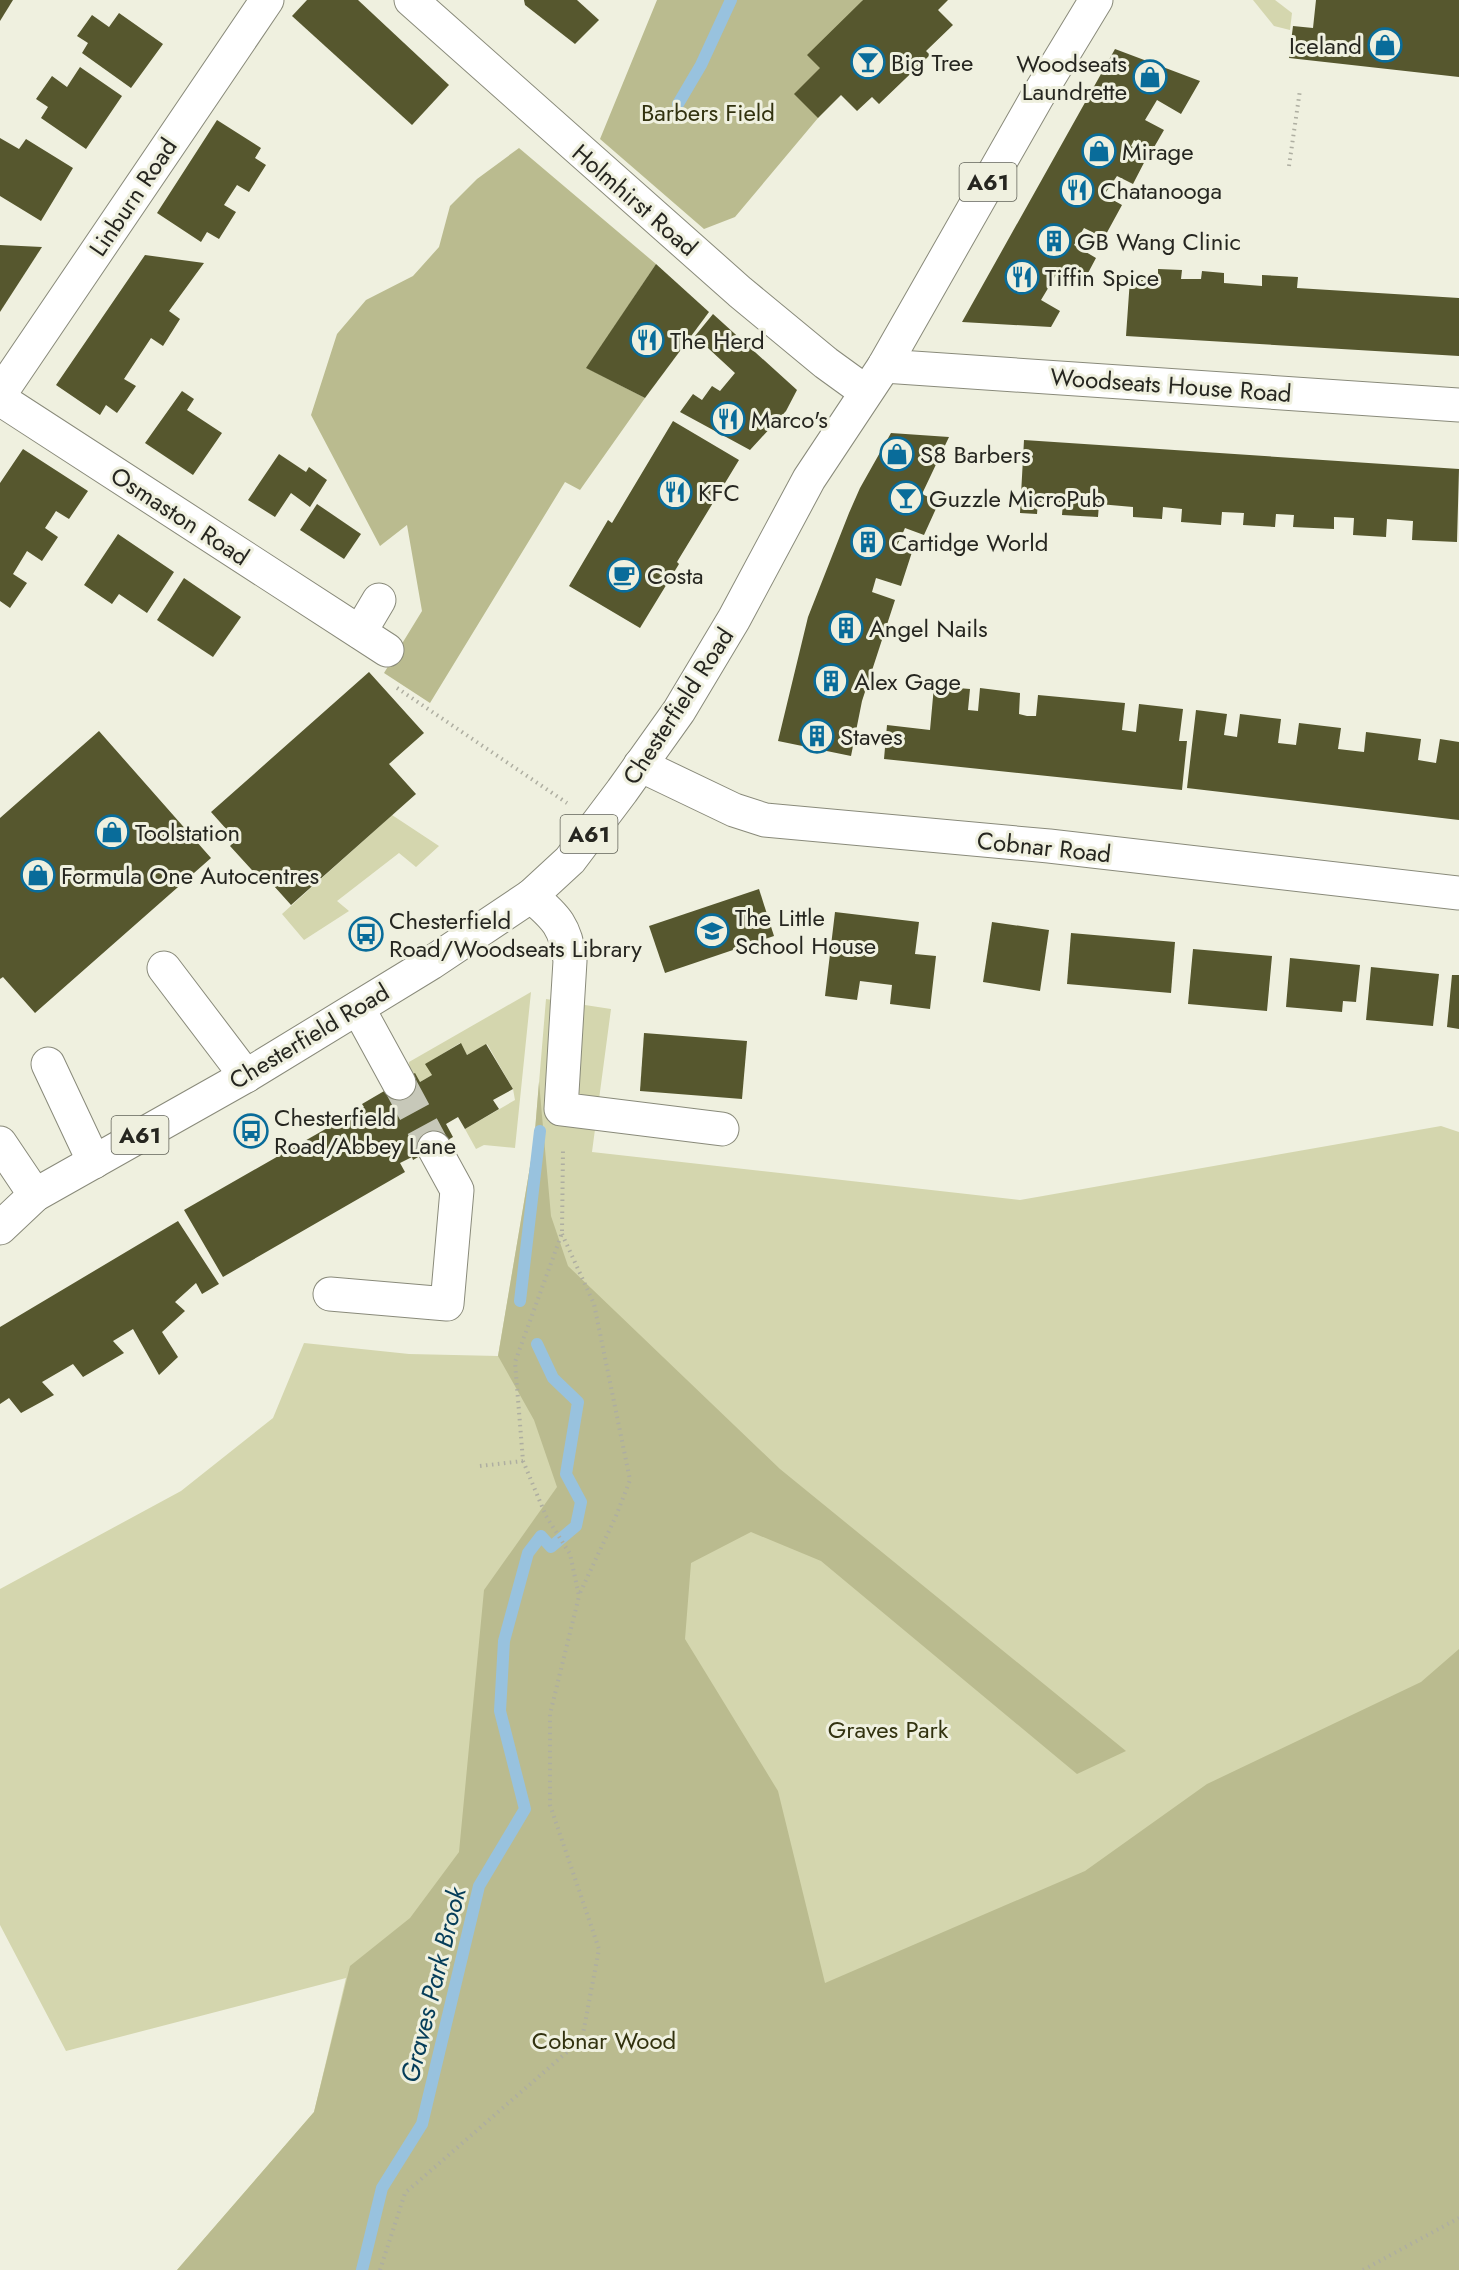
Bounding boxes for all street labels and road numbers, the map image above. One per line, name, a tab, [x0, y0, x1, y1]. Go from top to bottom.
street label: Linburn Road	[81, 131, 185, 263]
street label: Holmhirst Road	[565, 136, 705, 264]
road number: A61	[960, 163, 1016, 201]
street label: Woodseats House Road	[1049, 359, 1293, 411]
street label: Osmaston Road	[104, 458, 256, 574]
street label: Chesterfield Road	[614, 621, 742, 791]
road number: A61	[560, 815, 618, 853]
street label: Cobnar Road	[975, 823, 1113, 871]
street label: Chesterfield Road	[222, 974, 396, 1098]
road number: A61	[112, 1116, 168, 1154]

